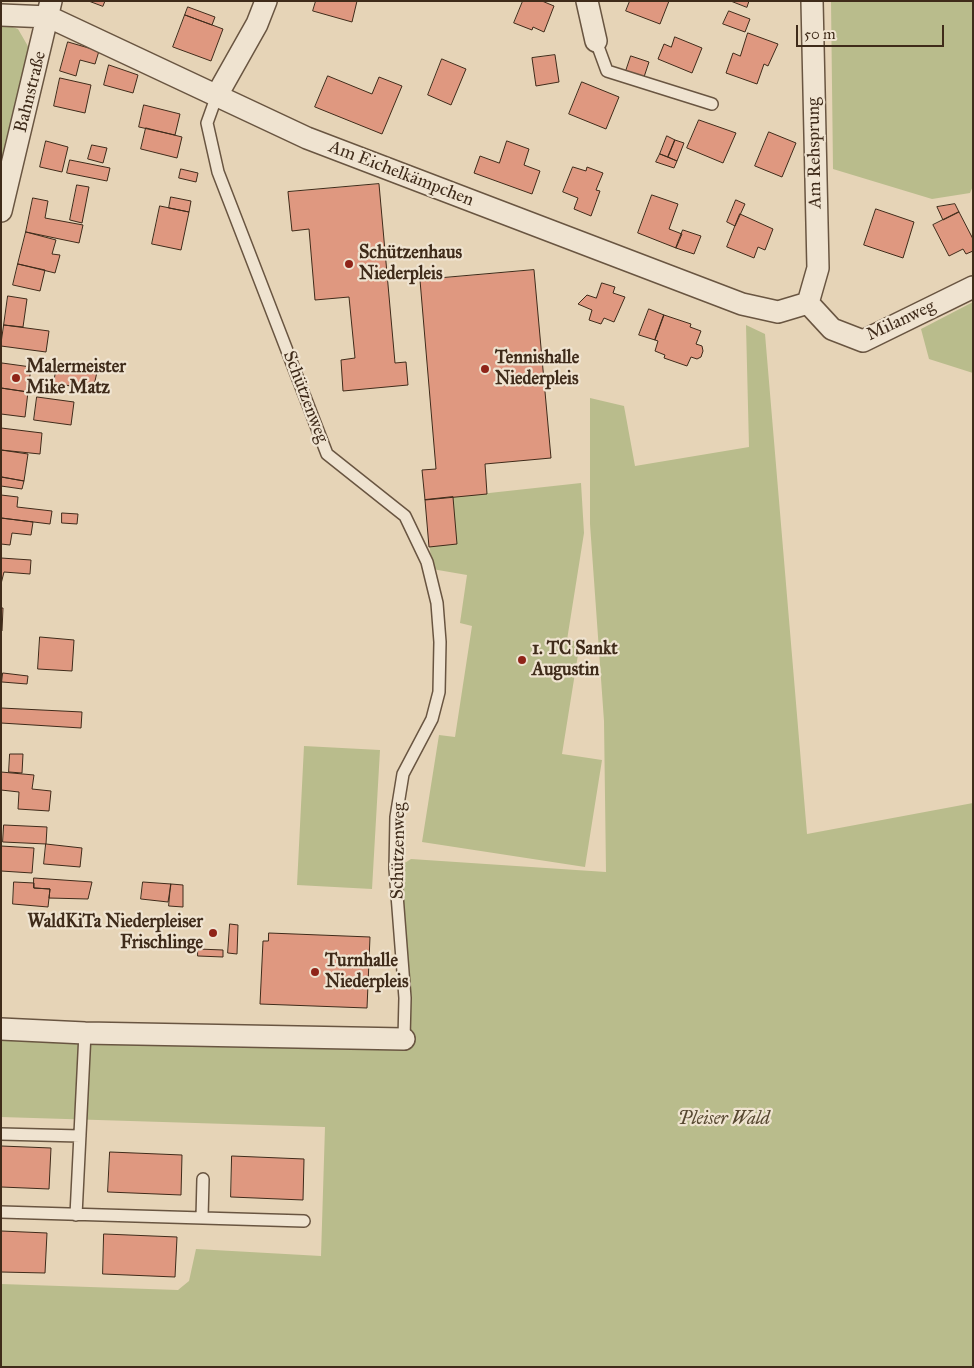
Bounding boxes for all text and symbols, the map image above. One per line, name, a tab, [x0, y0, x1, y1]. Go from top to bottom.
scale bar	[799, 15, 946, 47]
text: 50 m	[804, 25, 836, 43]
street label: Bahnstraße	[10, 49, 52, 135]
street label: Am Rehsprung	[803, 97, 827, 209]
street label: Am Eichelkämpchen	[325, 136, 477, 212]
place label: Schützenhaus Niederpleis	[359, 243, 462, 286]
marker: Schützenhaus Niederpleis	[343, 258, 355, 270]
street label: Milanweg	[863, 296, 939, 346]
street label: Schützenweg	[278, 348, 332, 446]
place label: Tennishalle Niederpleis	[495, 348, 579, 390]
place label: Malermeister Mike Matz	[26, 357, 126, 399]
marker: Tennishalle Niederpleis	[479, 363, 491, 375]
marker: Malermeister Mike Matz	[10, 372, 22, 384]
place label: 1. TC Sankt Augustin	[532, 639, 618, 682]
marker: 1. TC Sankt Augustin	[516, 654, 528, 666]
street label: Schützenweg	[387, 802, 411, 900]
place label: WaldKiTa Niederpleiser Frischlinge	[28, 912, 203, 954]
marker: WaldKiTa Niederpleiser Frischlinge	[207, 927, 219, 939]
place label: Turnhalle Niederpleis	[325, 951, 409, 994]
marker: Turnhalle Niederpleis	[309, 966, 321, 978]
park label: Pleiser Wald	[678, 1109, 770, 1131]

